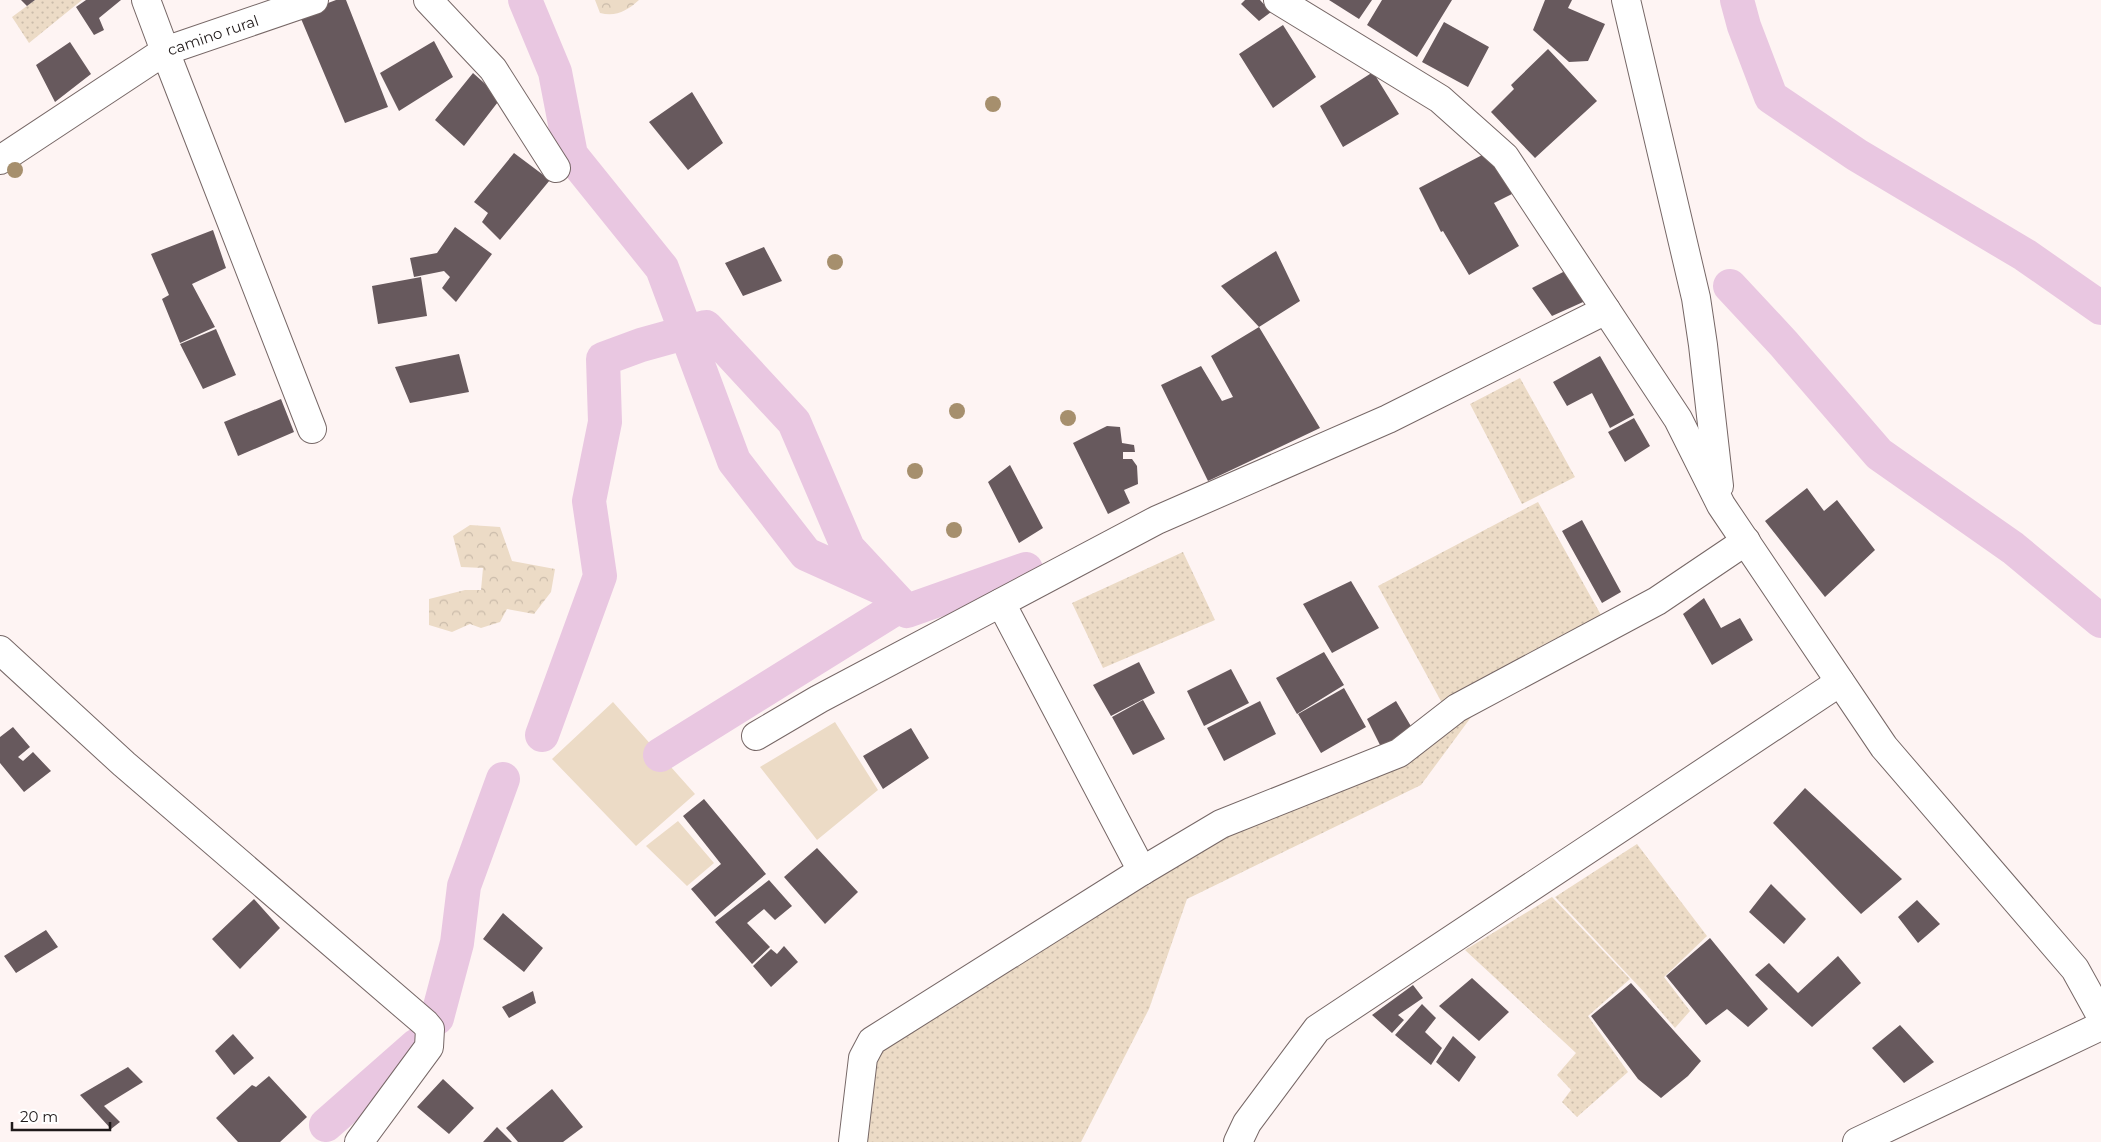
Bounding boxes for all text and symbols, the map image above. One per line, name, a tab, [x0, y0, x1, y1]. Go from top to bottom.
street label: camino rural	[165, 10, 261, 59]
scale bar	[12, 1100, 110, 1132]
text: 20 m	[20, 1107, 58, 1126]

